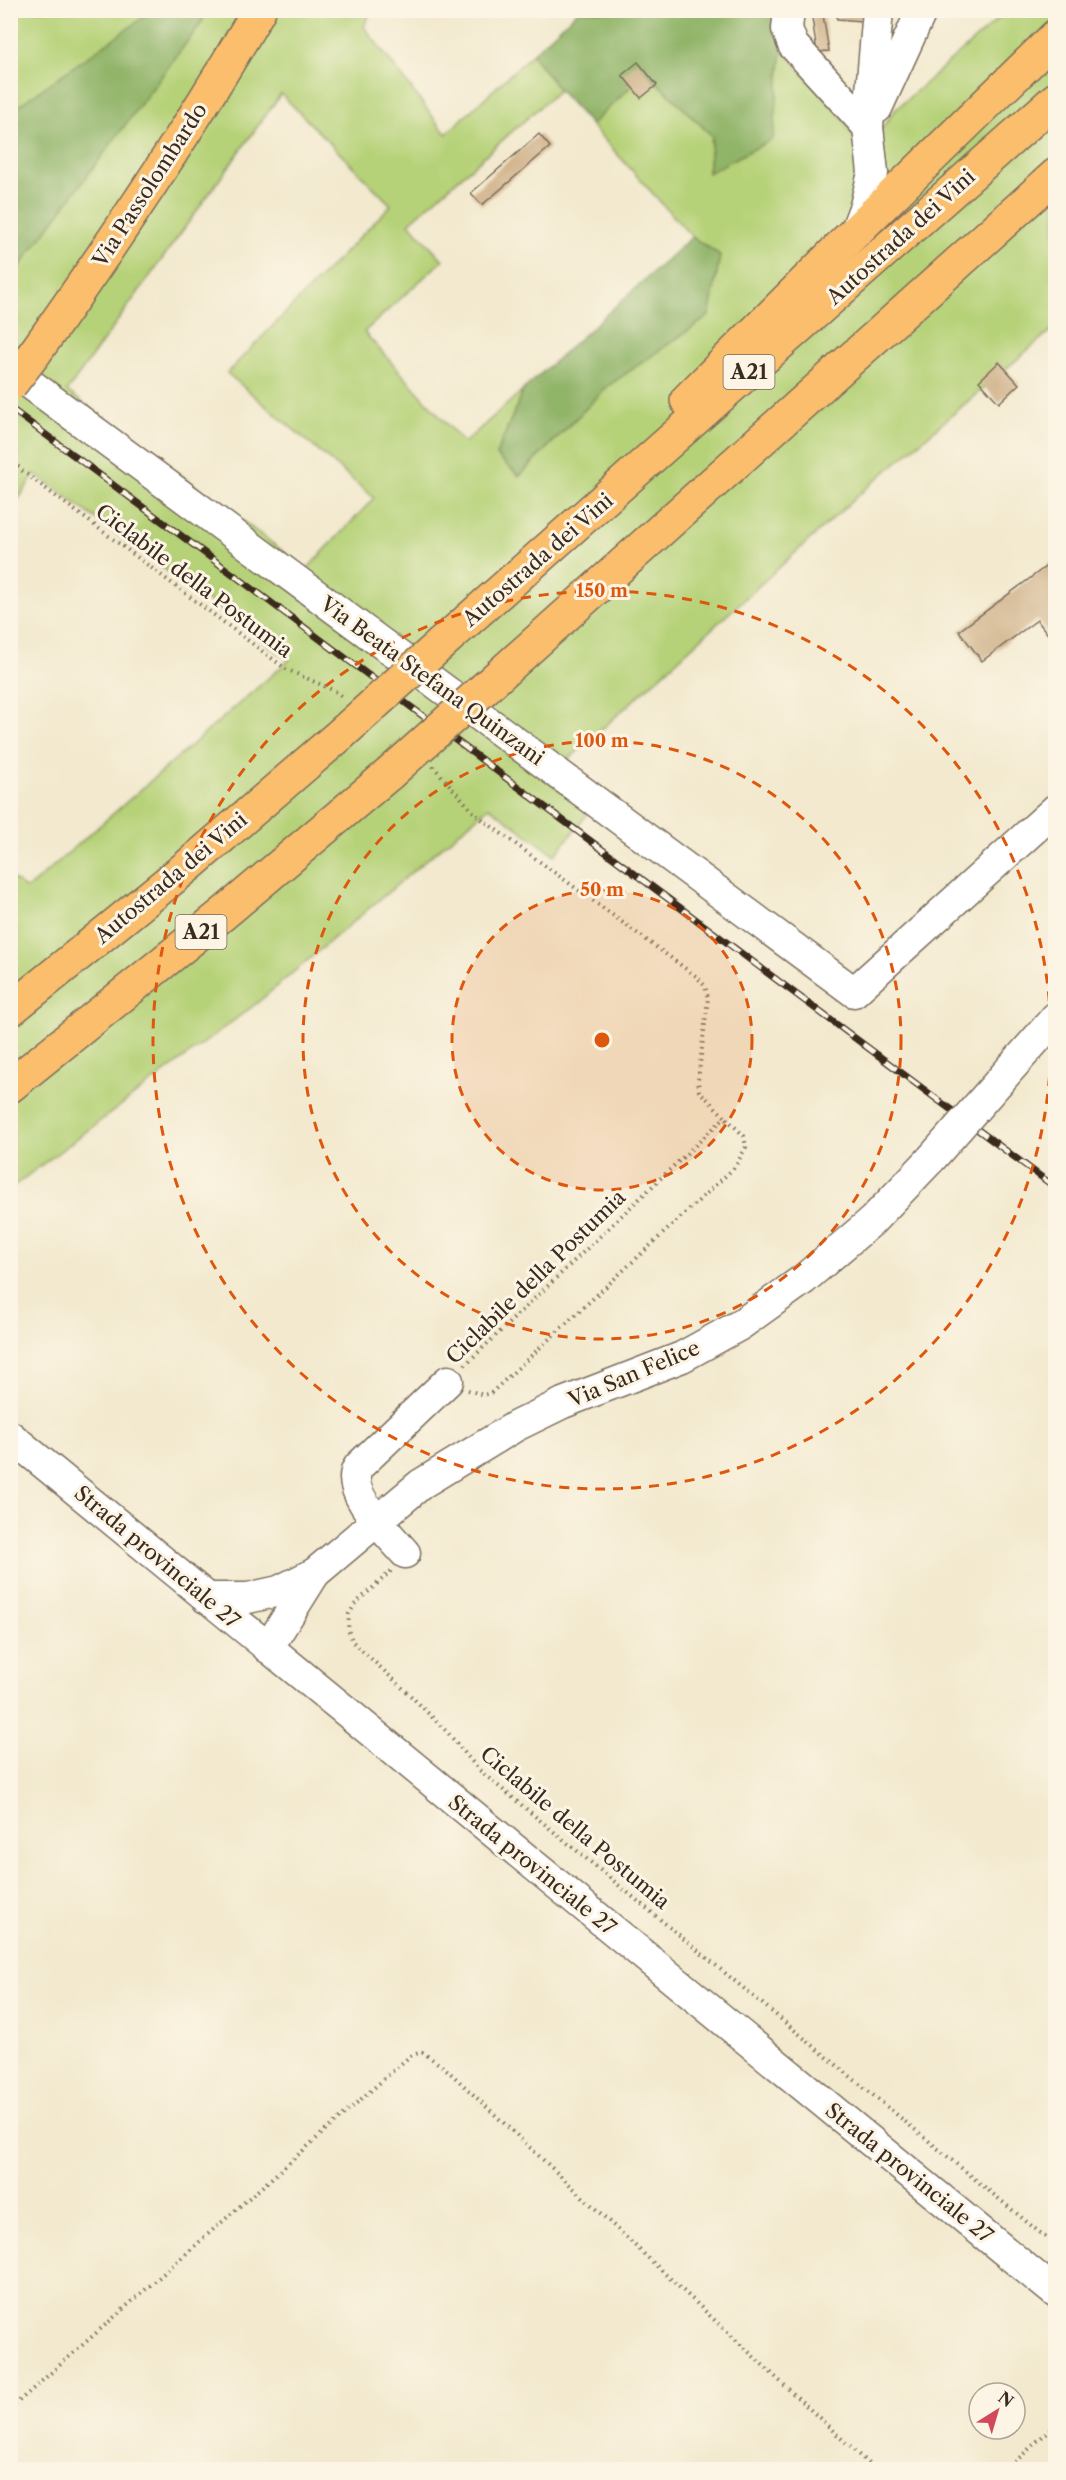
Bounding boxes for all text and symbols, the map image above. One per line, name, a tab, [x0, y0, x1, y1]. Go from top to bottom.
street label: Via Passolombardo	[87, 98, 212, 272]
street label: Autostrada dei Vini	[821, 164, 980, 310]
road number: A21	[724, 355, 774, 389]
street label: Autostrada dei Vini	[457, 488, 618, 632]
street label: Ciclabile della Postumia	[91, 499, 298, 663]
text: 150 m	[576, 580, 628, 602]
street label: Via Beata Stefana Quinzani	[315, 590, 549, 770]
text: 100 m	[575, 730, 629, 752]
street label: Autostrada dei Vini	[89, 807, 252, 949]
text: 50 m	[580, 879, 624, 901]
road number: A21	[176, 915, 226, 949]
centre of rings	[592, 1030, 612, 1050]
street label: Ciclabile della Postumia	[441, 1184, 631, 1369]
street label: Via San Felice	[563, 1335, 703, 1413]
street label: Strada provinciale 27	[70, 1480, 246, 1634]
street label: Ciclabile della Postumia	[475, 1741, 676, 1915]
street label: Strada provinciale 27	[444, 1789, 622, 1940]
street label: Strada provinciale 27	[821, 2097, 999, 2248]
north arrow	[967, 2381, 1027, 2441]
text: N	[994, 2387, 1018, 2411]

